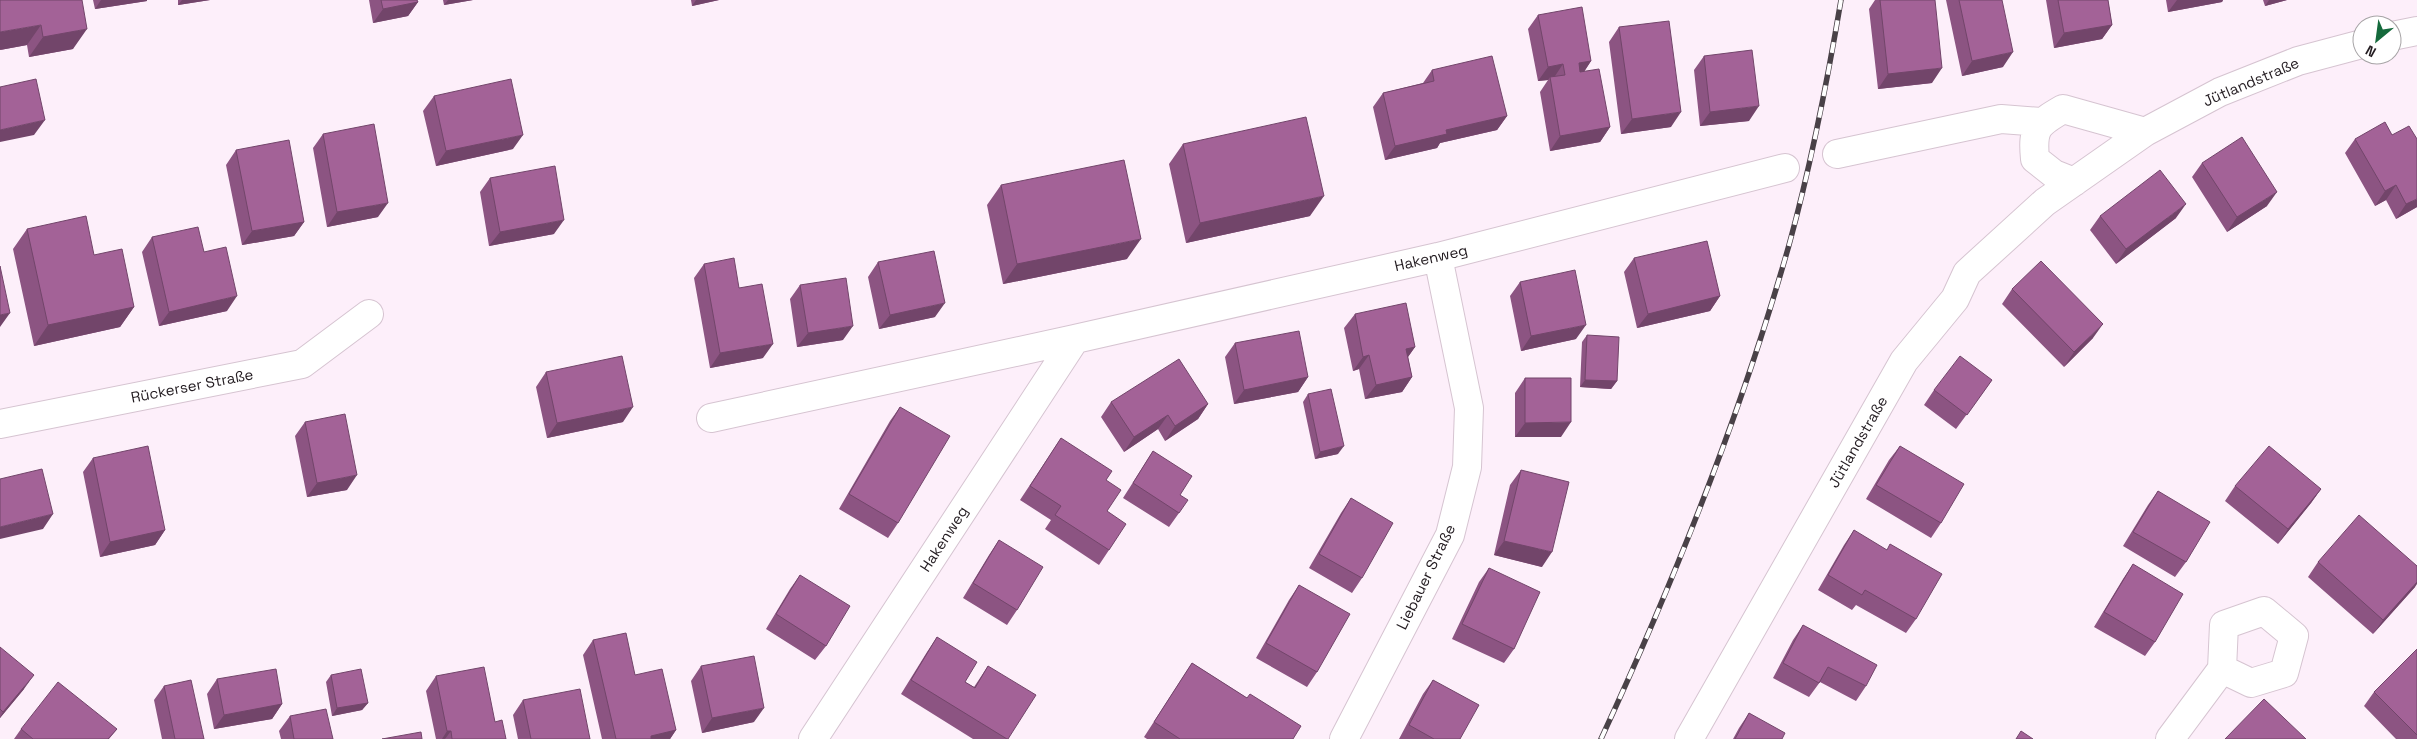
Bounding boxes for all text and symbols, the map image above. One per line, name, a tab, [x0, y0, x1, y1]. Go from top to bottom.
north arrow	[2352, 15, 2402, 65]
text: N	[2362, 41, 2379, 62]
street label: Jütlandstraße	[2200, 53, 2302, 110]
street label: Hakenweg	[1392, 240, 1469, 275]
street label: Rückerser Straße	[129, 364, 255, 407]
street label: Jütlandstraße	[1824, 392, 1892, 491]
street label: Hakenweg	[915, 502, 972, 575]
street label: Liebauer Straße	[1392, 521, 1459, 633]

